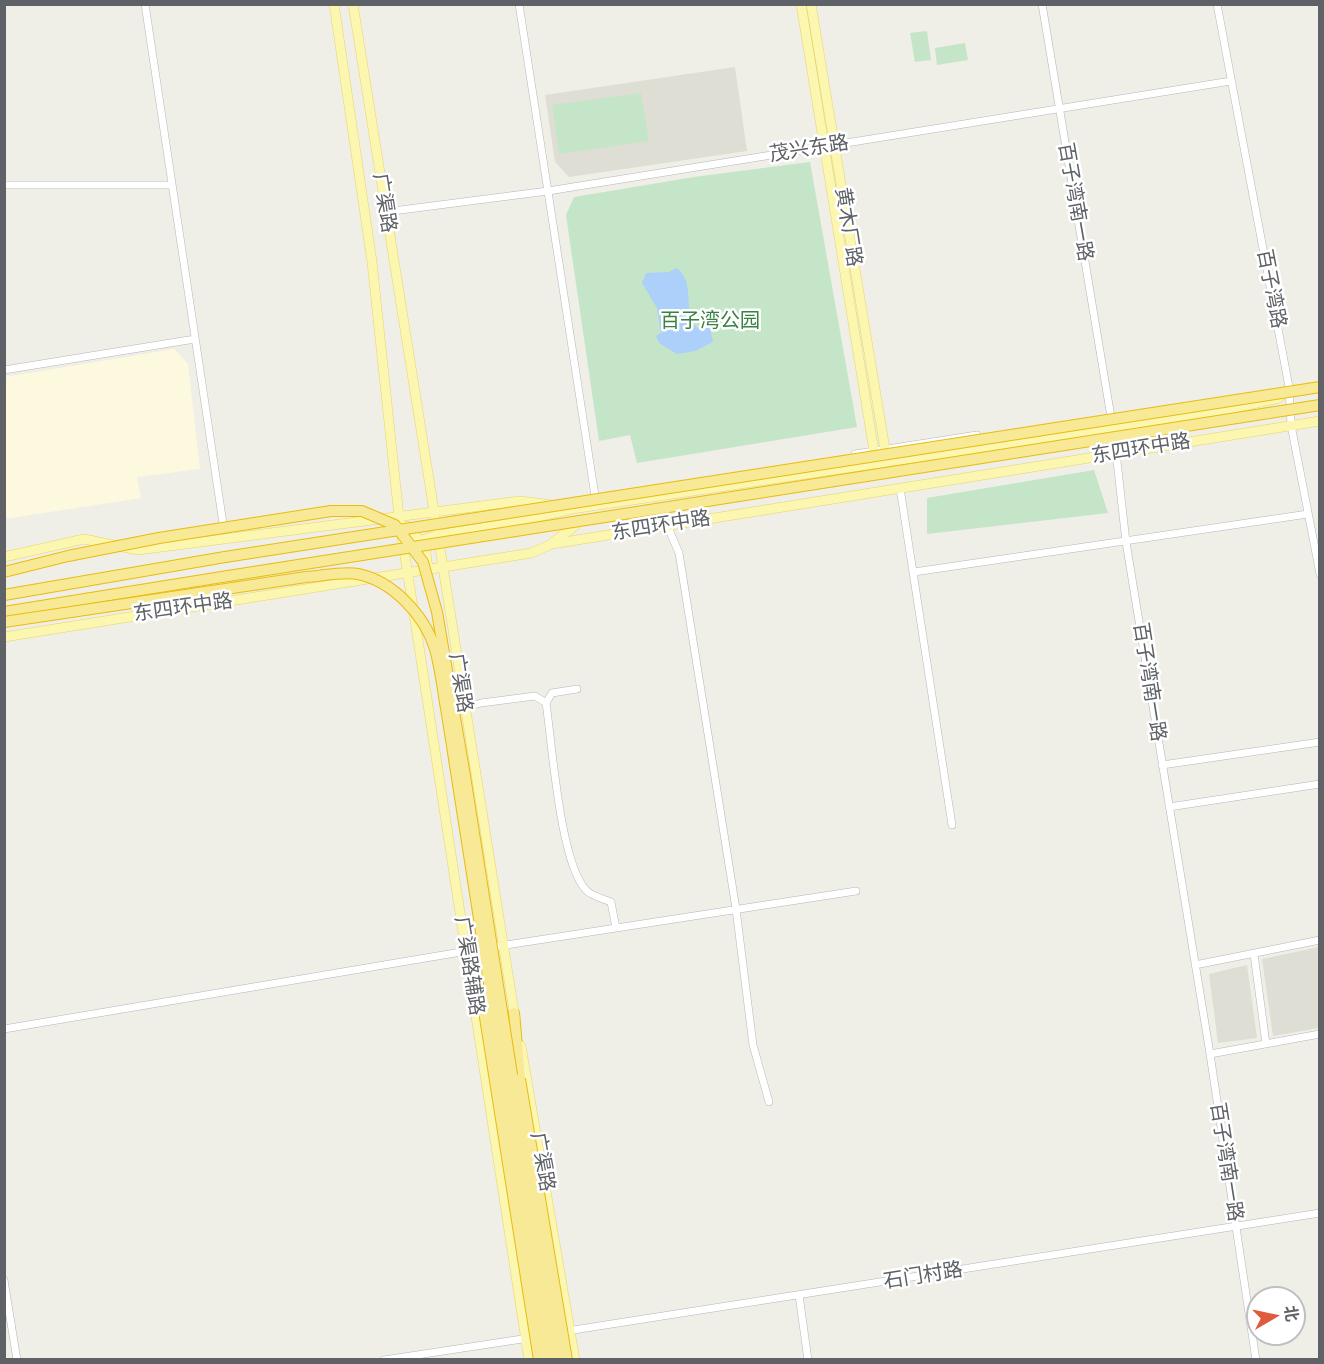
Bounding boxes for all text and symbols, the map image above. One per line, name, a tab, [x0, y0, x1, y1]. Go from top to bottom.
street label: 茂兴东路	[768, 131, 850, 167]
street label: 百子湾南一路	[1053, 141, 1097, 263]
street label: 广渠路	[367, 171, 401, 235]
street label: 黄木厂路	[830, 186, 866, 268]
street label: 百子湾路	[1252, 247, 1290, 331]
park label: 百子湾公园	[660, 309, 760, 333]
street label: 东四环中路	[1090, 429, 1192, 469]
street label: 东四环中路	[610, 506, 712, 546]
street label: 东四环中路	[132, 589, 234, 627]
street label: 百子湾南一路	[1128, 621, 1170, 743]
street label: 广渠路	[443, 651, 477, 715]
street label: 广渠路辅路	[449, 915, 489, 1017]
street label: 百子湾南一路	[1205, 1101, 1247, 1223]
street label: 广渠路	[525, 1130, 559, 1194]
street label: 石门村路	[882, 1258, 964, 1294]
north arrow	[1246, 1286, 1306, 1346]
text: 北	[1280, 1304, 1304, 1323]

